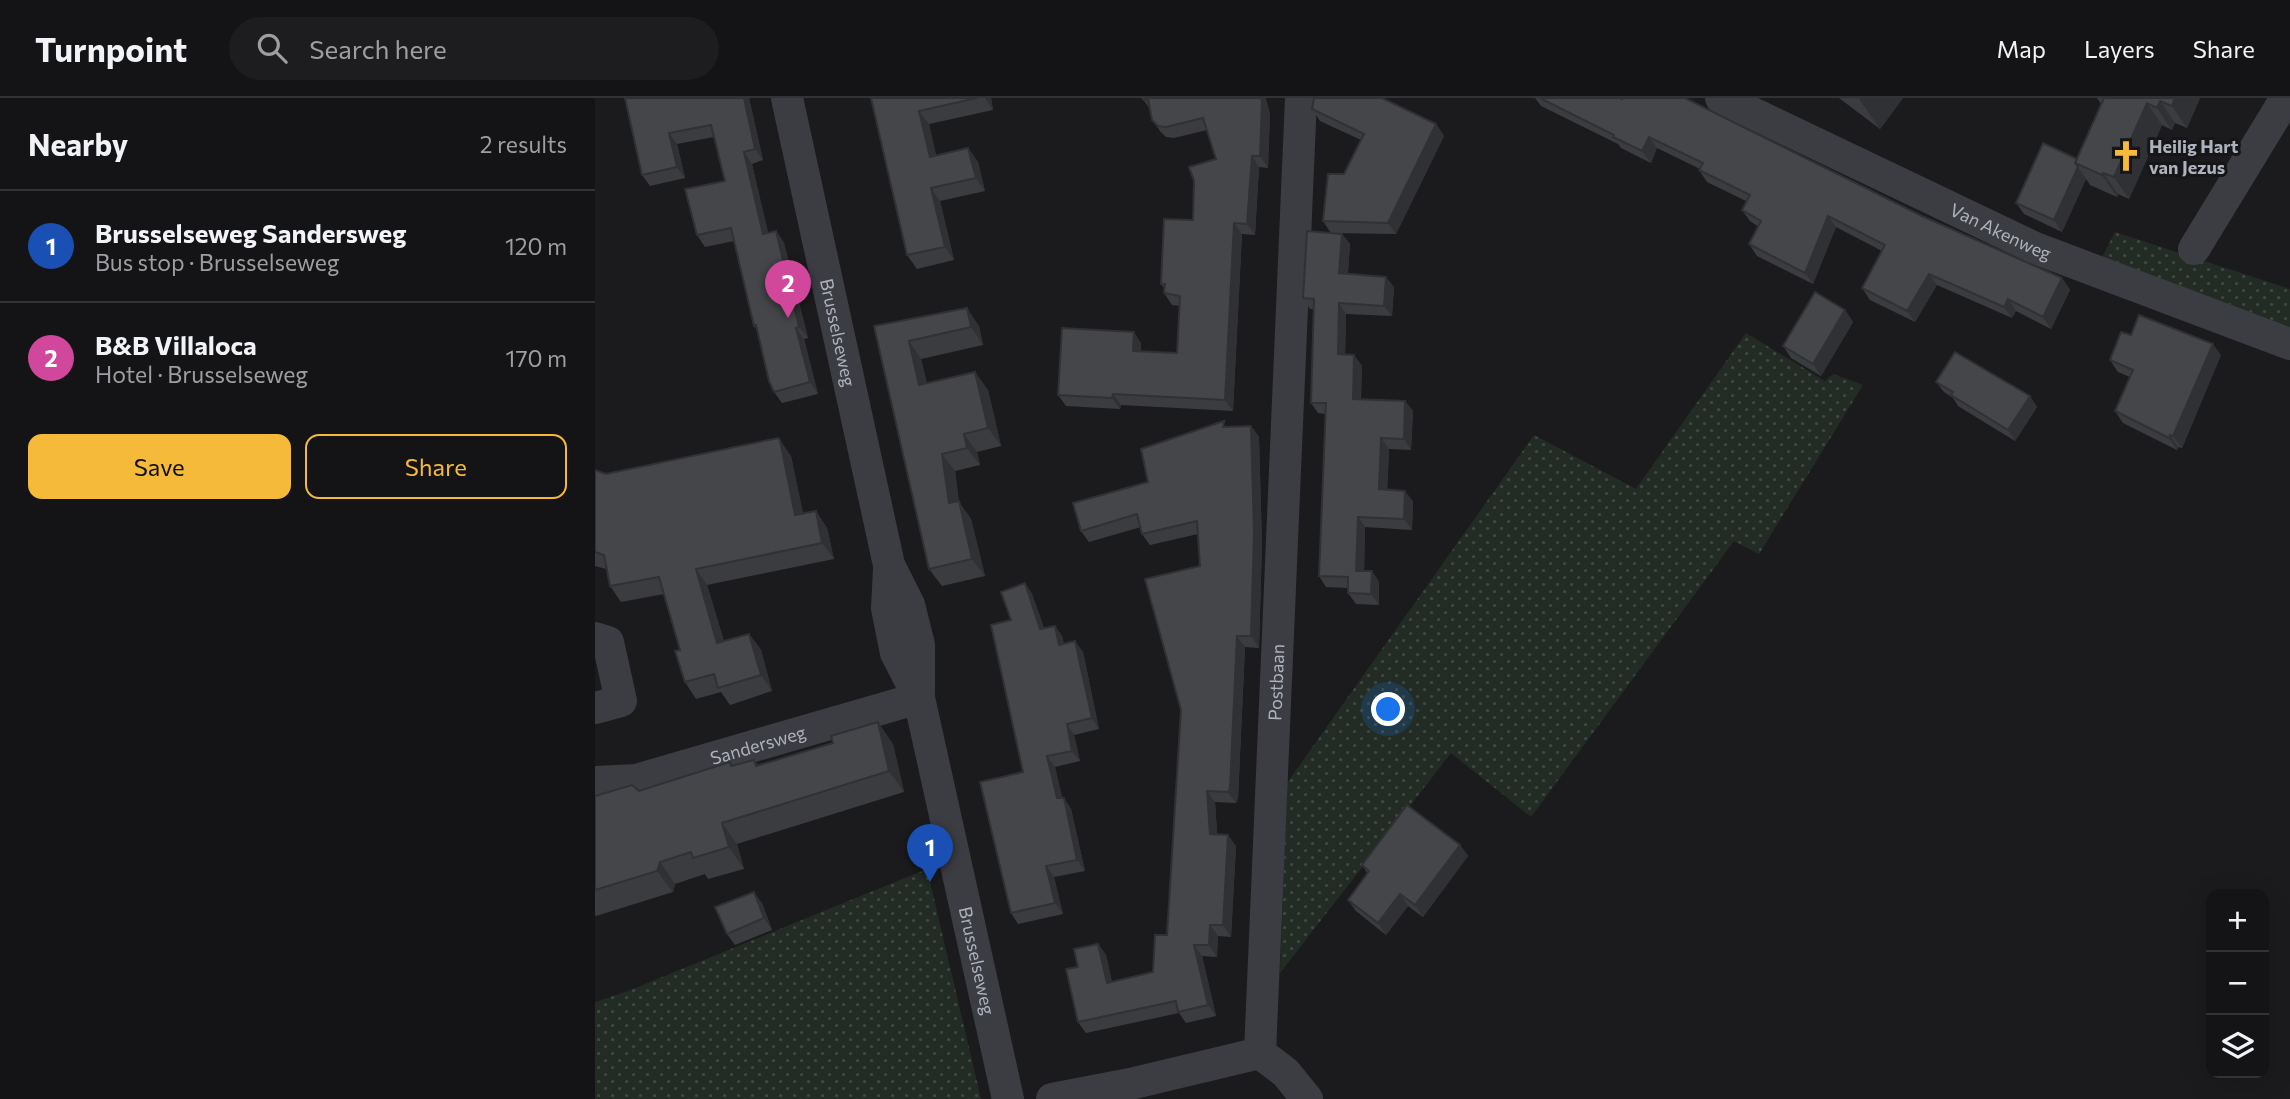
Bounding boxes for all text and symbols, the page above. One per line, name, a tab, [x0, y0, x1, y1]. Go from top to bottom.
search box	[229, 17, 719, 80]
text: Turnpoint	[35, 28, 187, 69]
icon: search	[253, 29, 291, 67]
text: Search here	[309, 33, 447, 64]
text: Map	[1997, 34, 2046, 63]
text: Layers	[2084, 34, 2155, 63]
text: Share	[2193, 34, 2255, 63]
text: Nearby	[28, 125, 128, 162]
text: 2 results	[480, 130, 567, 158]
place label: Heilig Hart van Jezus	[2149, 135, 2239, 178]
church icon: Heilig Hart van Jezus	[2109, 139, 2143, 173]
street label: Van Akenweg	[1947, 198, 2055, 264]
text: Brusselseweg Sandersweg	[95, 217, 407, 248]
text: 1	[46, 232, 56, 260]
text: 120 m	[505, 232, 567, 260]
text: Bus stop · Brusselseweg	[95, 248, 339, 276]
pin: 2	[765, 260, 811, 318]
street label: Brusselseweg	[816, 276, 861, 389]
text: B&B Villaloca	[95, 329, 257, 360]
text: 2	[44, 344, 58, 372]
text: 170 m	[506, 344, 567, 372]
text: Hotel · Brusselseweg	[95, 360, 308, 388]
button: Save	[28, 434, 291, 499]
button: Share	[305, 434, 567, 499]
street label: Postbaan	[1263, 643, 1289, 721]
your location	[1371, 692, 1405, 726]
street label: Sandersweg	[708, 720, 809, 769]
pin: 1	[907, 824, 953, 882]
map controls	[2206, 889, 2269, 1078]
button: +	[2206, 889, 2269, 952]
street label: Brusselseweg	[955, 904, 1000, 1017]
button: −	[2206, 952, 2269, 1015]
button: layers	[2206, 1015, 2269, 1078]

